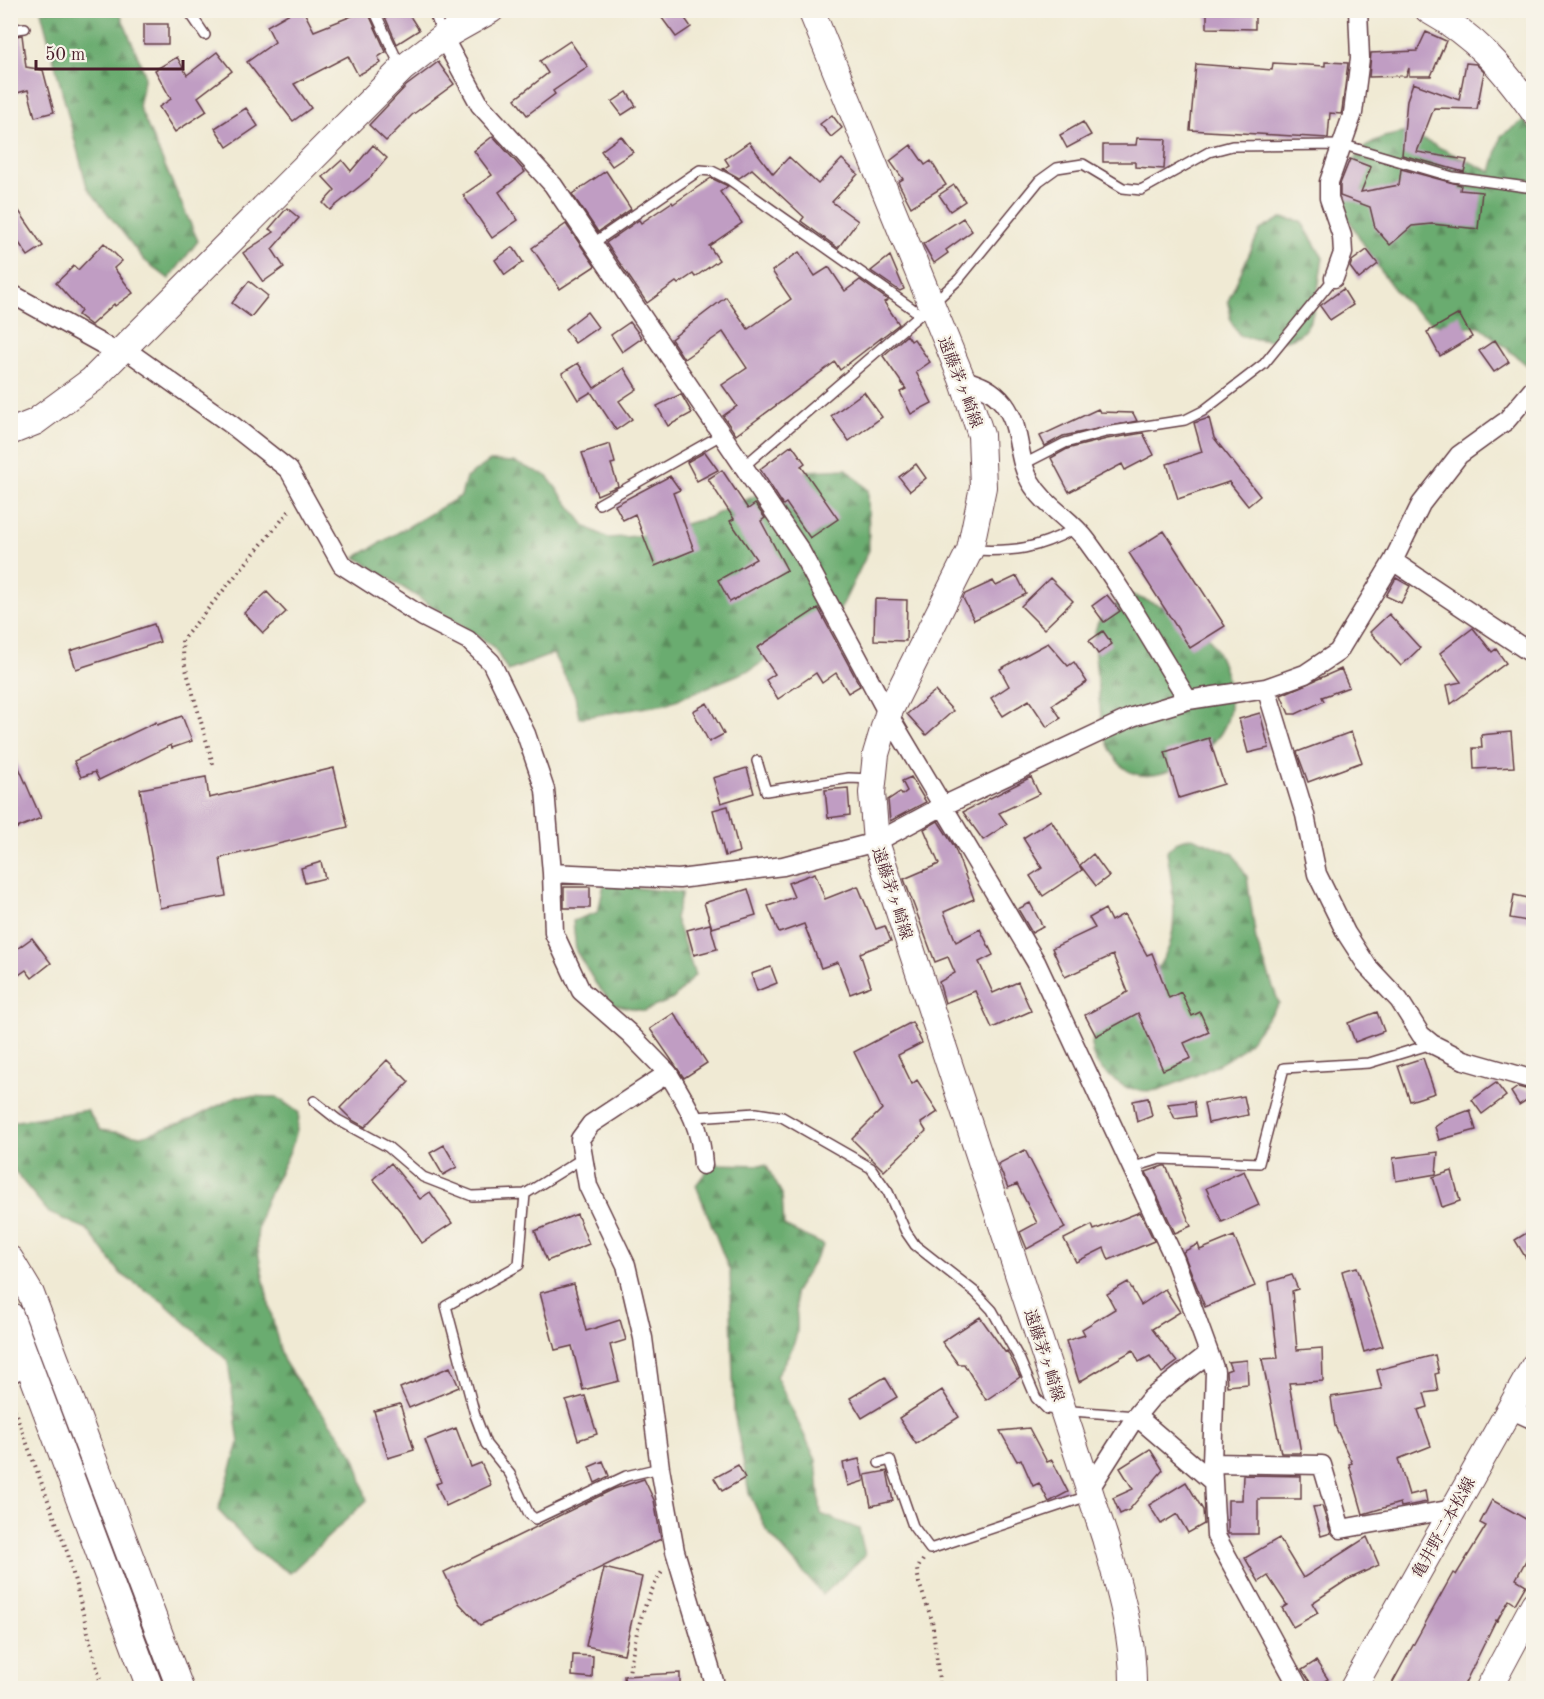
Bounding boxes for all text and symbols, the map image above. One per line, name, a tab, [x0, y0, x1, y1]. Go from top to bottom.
scale bar	[36, 33, 183, 71]
text: 50 m	[45, 46, 85, 64]
street label: 遠藤茅ヶ崎線	[934, 334, 986, 430]
street label: 遠藤茅ヶ崎線	[869, 845, 915, 942]
street label: 遠藤茅ヶ崎線	[1021, 1307, 1067, 1404]
street label: 亀井野二本松線	[1409, 1474, 1479, 1581]

